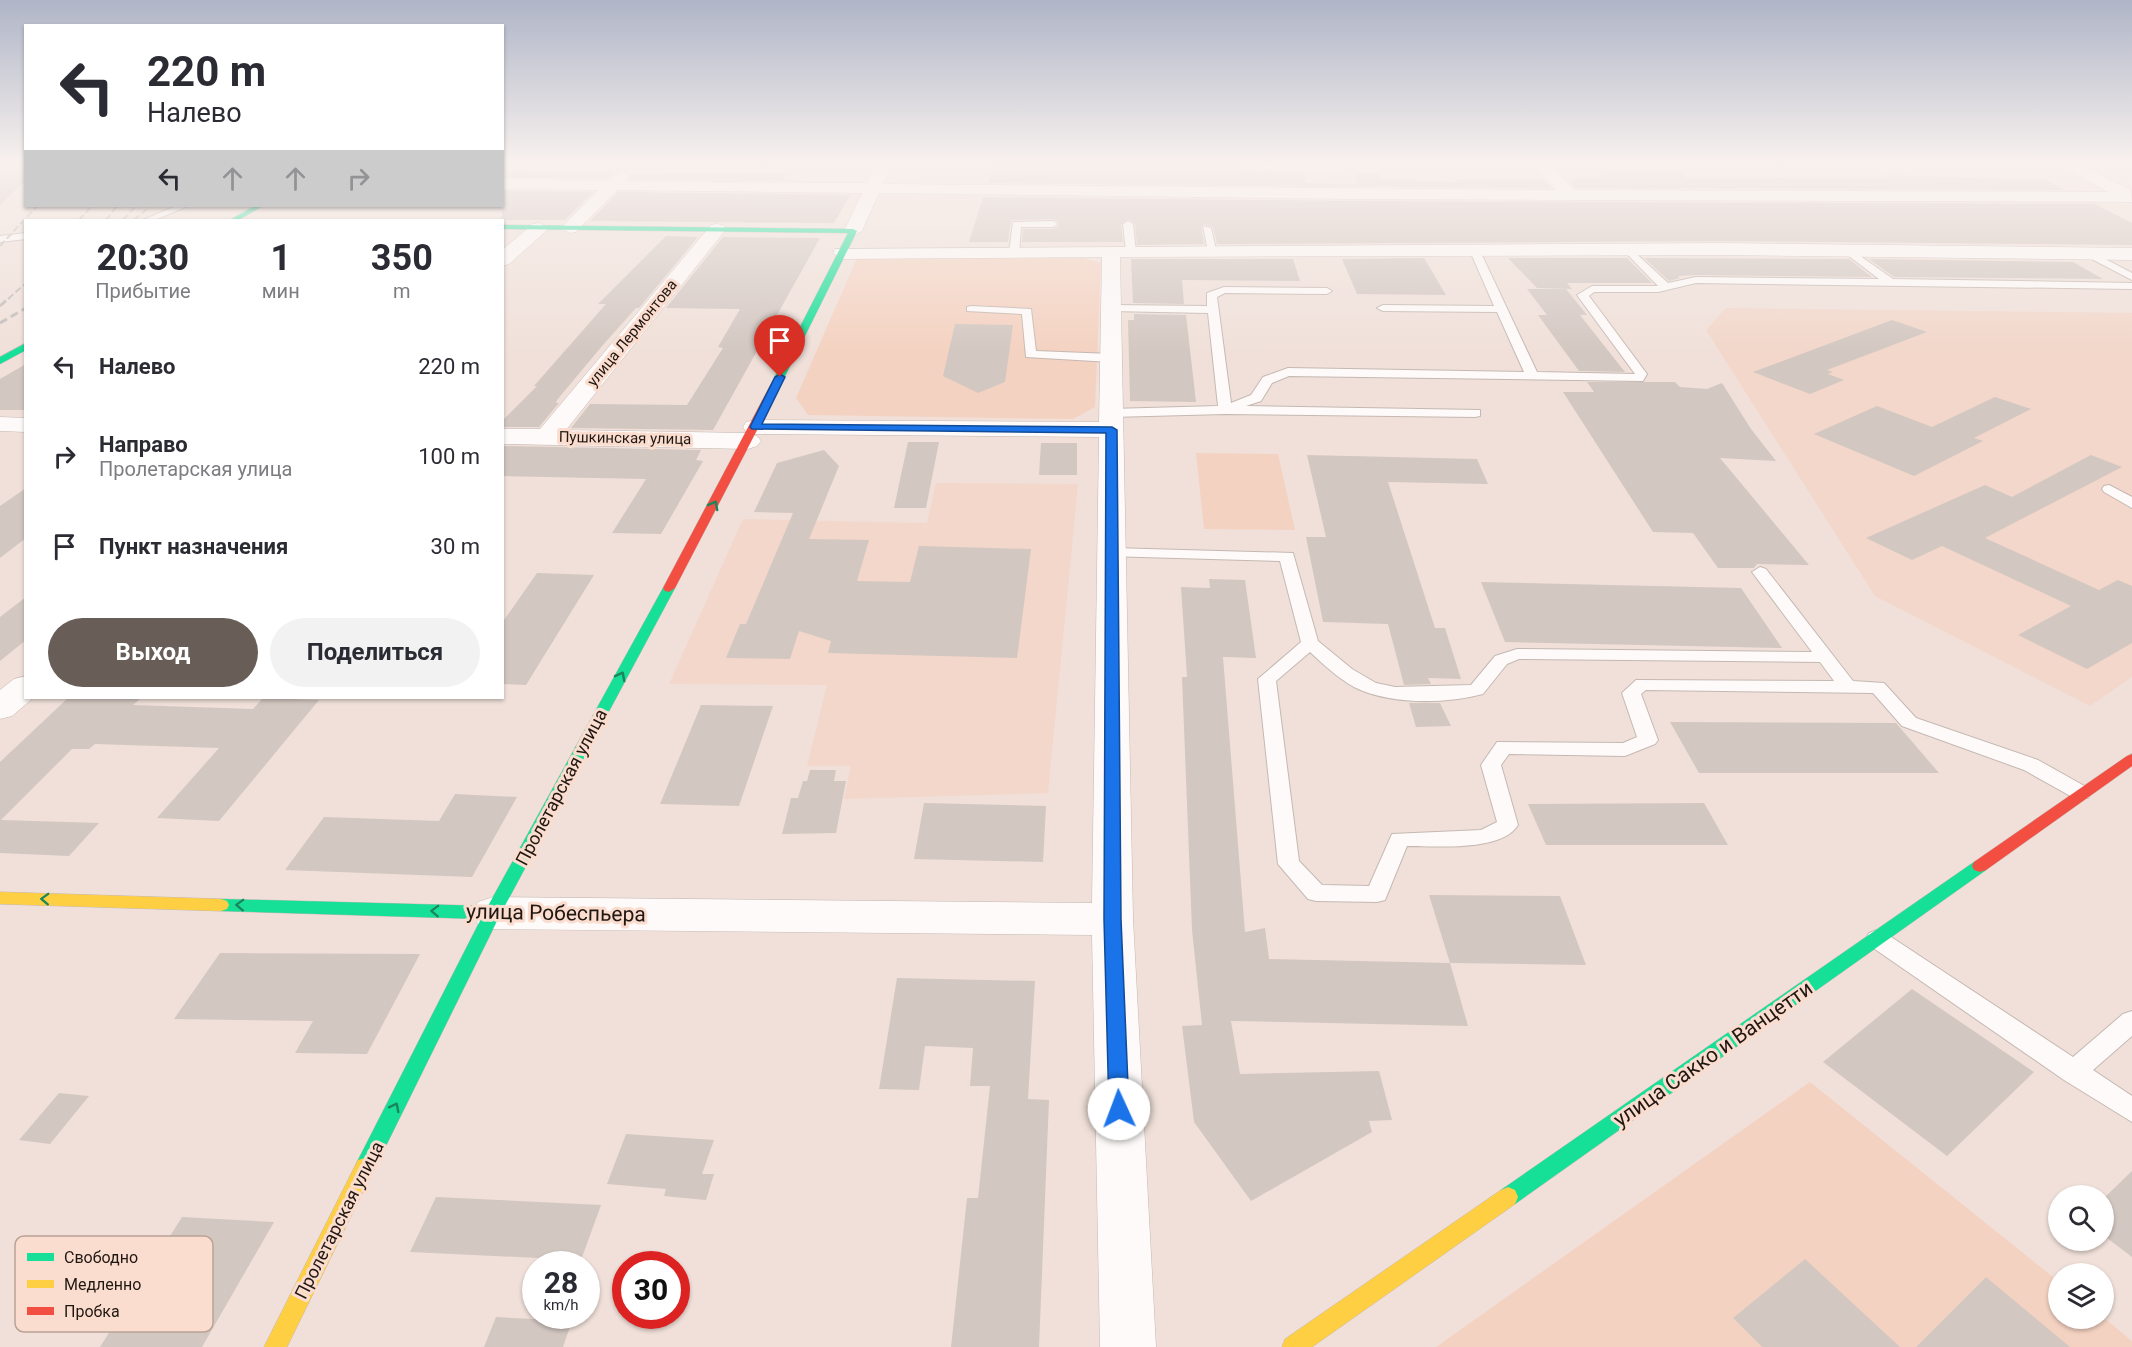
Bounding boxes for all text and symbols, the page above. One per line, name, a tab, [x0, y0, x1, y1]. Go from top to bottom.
text: 220 m	[147, 47, 266, 96]
icon: left	[48, 48, 126, 126]
text: Налево	[147, 97, 242, 129]
icon: left	[153, 162, 186, 195]
icon: ahead	[216, 162, 249, 195]
icon: ahead	[279, 162, 312, 195]
icon: right	[342, 162, 375, 195]
text: 20:30	[96, 237, 189, 279]
text: 1	[270, 237, 291, 279]
text: 350	[371, 237, 433, 279]
street label: улица Лермонтова	[583, 276, 681, 390]
text: Прибытие	[95, 279, 191, 303]
text: мин	[262, 279, 300, 303]
text: m	[393, 279, 411, 303]
pin	[754, 315, 805, 377]
icon: arrive	[763, 324, 796, 357]
icon: left	[48, 350, 81, 383]
text: Налево	[99, 354, 176, 379]
text: 220 m	[418, 354, 480, 379]
street label: Пушкинская улица	[559, 428, 691, 448]
text: Направо	[99, 432, 188, 457]
icon: right	[48, 440, 81, 473]
text: 100 m	[418, 444, 480, 469]
text: Пролетарская улица	[99, 457, 292, 481]
one-way arrow	[707, 501, 718, 511]
icon: arrive	[48, 530, 81, 563]
text: Пункт назначения	[99, 534, 288, 559]
text: 30 m	[431, 534, 480, 559]
button: Выход	[48, 618, 258, 687]
button: Поделиться	[270, 618, 480, 687]
one-way arrow	[614, 672, 625, 683]
street label: Пролетарская улица	[511, 705, 611, 869]
one-way arrow	[40, 893, 49, 906]
one-way arrow	[235, 899, 244, 911]
street label: улица Робеспьера	[466, 899, 646, 927]
one-way arrow	[430, 905, 439, 917]
street label: улица Сакко и Ванцетти	[1609, 976, 1817, 1132]
position arrow	[1087, 1077, 1151, 1141]
one-way arrow	[388, 1102, 400, 1113]
street label: Пролетарская улица	[290, 1138, 388, 1302]
map controls	[2048, 1185, 2114, 1329]
button: search	[2048, 1185, 2114, 1251]
legend	[15, 1236, 213, 1332]
text: Свободно	[64, 1248, 138, 1267]
speed limit sign: 30	[612, 1251, 690, 1329]
button: layers	[2048, 1263, 2114, 1329]
text: 28	[544, 1265, 578, 1300]
text: Медленно	[64, 1275, 141, 1294]
text: km/h	[543, 1296, 579, 1314]
text: Пробка	[64, 1302, 120, 1321]

